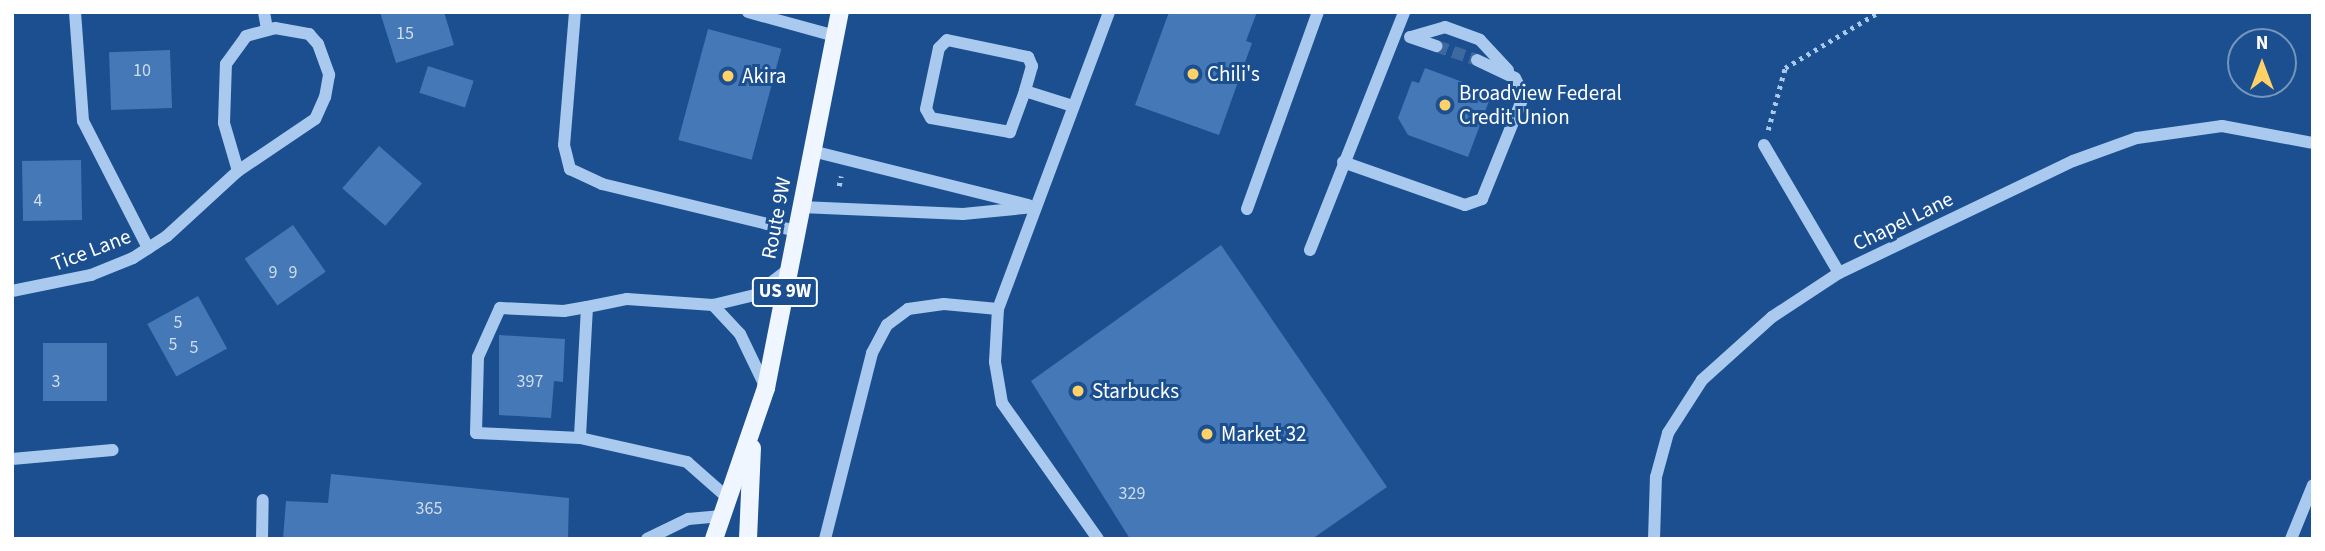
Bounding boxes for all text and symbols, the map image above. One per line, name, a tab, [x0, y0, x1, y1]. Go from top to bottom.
house number: 15	[396, 23, 414, 45]
north arrow	[2227, 28, 2297, 98]
text: N	[2256, 30, 2268, 57]
house number: 10	[133, 60, 151, 82]
place label: Chili's	[1207, 61, 1260, 87]
place label: Akira	[742, 63, 786, 89]
marker: Chili's	[1185, 66, 1201, 82]
marker: Akira	[720, 68, 736, 84]
place label: Broadview Federal Credit Union	[1459, 80, 1622, 130]
marker: Broadview Federal Credit Union	[1437, 97, 1453, 113]
street label: Route 9W	[756, 175, 796, 261]
street label: Chapel Lane	[1849, 186, 1957, 256]
house number: 4	[34, 190, 42, 212]
street label: Tice Lane	[48, 223, 134, 277]
house number: 9	[269, 262, 277, 284]
house number: 9	[289, 262, 297, 284]
road number: US 9W	[752, 276, 818, 308]
house number: 5	[174, 312, 182, 334]
house number: 5	[169, 334, 177, 356]
house number: 5	[190, 337, 198, 359]
house number: 3	[52, 371, 60, 393]
house number: 397	[517, 371, 543, 393]
place label: Starbucks	[1092, 378, 1179, 404]
marker: Starbucks	[1070, 383, 1086, 399]
place label: Market 32	[1221, 421, 1307, 447]
marker: Market 32	[1199, 426, 1215, 442]
house number: 329	[1119, 483, 1145, 505]
house number: 365	[416, 498, 442, 520]

